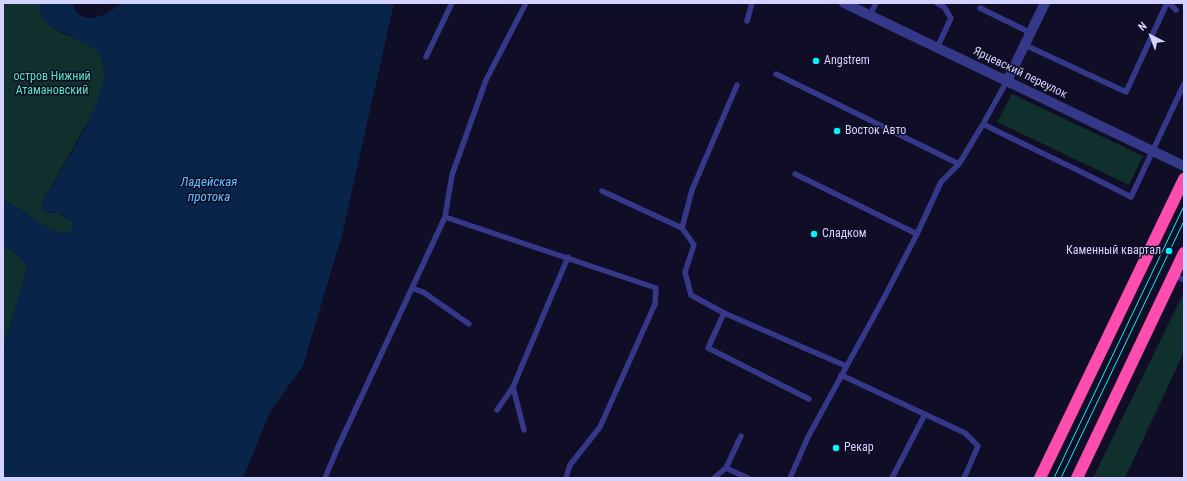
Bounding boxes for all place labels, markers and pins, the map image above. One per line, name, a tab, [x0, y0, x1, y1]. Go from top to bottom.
place label: Angstrem	[824, 54, 870, 68]
marker: Angstrem	[811, 56, 821, 66]
place label: Восток Авто	[845, 124, 906, 138]
marker: Восток Авто	[832, 126, 842, 136]
place label: Сладком	[822, 227, 867, 241]
marker: Сладком	[809, 229, 819, 239]
place label: Каменный квартал	[1066, 244, 1161, 258]
marker: Каменный квартал	[1164, 246, 1174, 256]
place label: Рекар	[844, 441, 874, 455]
marker: Рекар	[831, 443, 841, 453]

